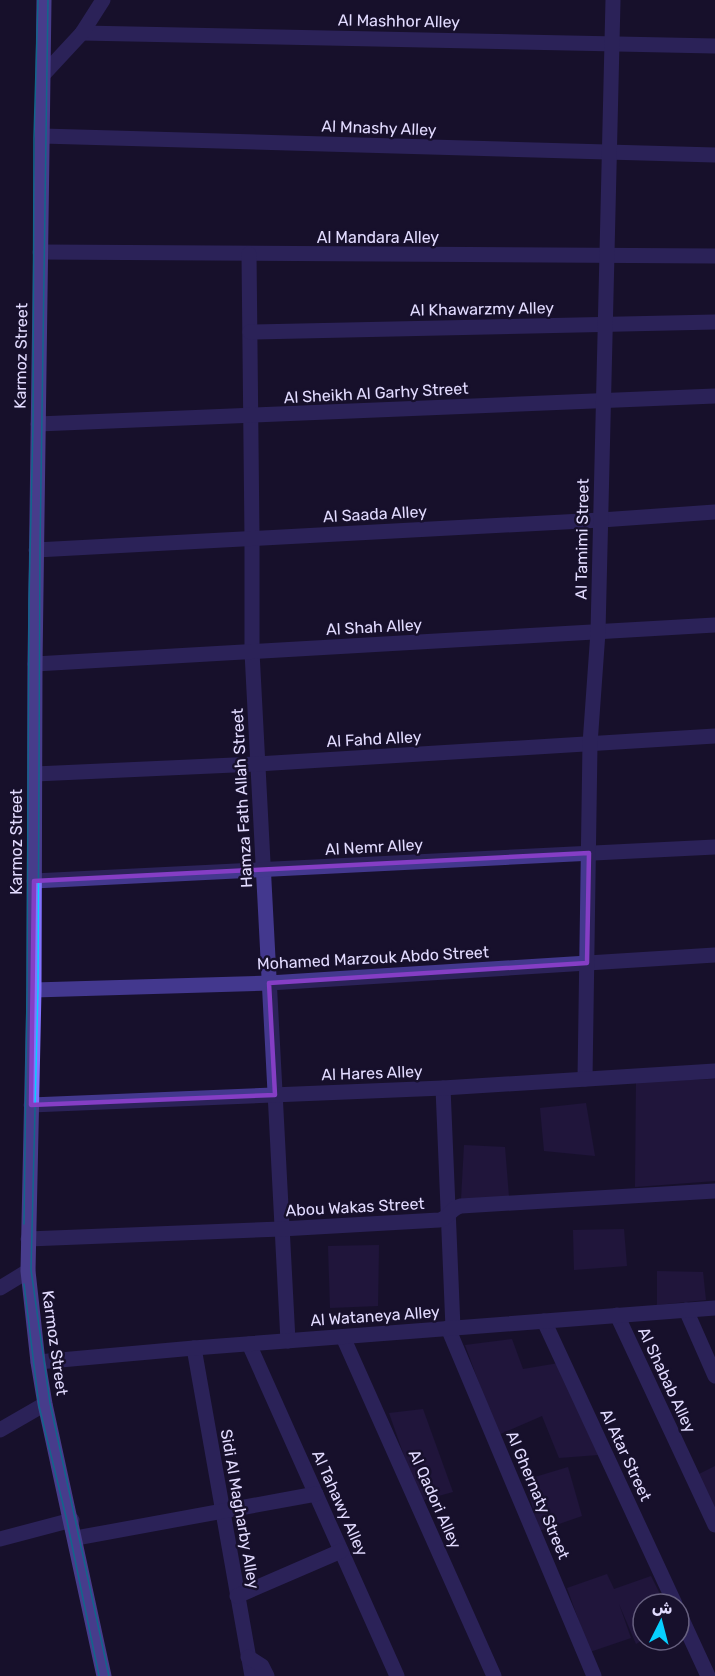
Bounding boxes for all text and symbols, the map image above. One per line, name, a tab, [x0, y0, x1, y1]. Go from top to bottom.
street label: Al Mashhor Alley	[338, 10, 460, 32]
street label: Al Mnashy Alley	[321, 116, 437, 140]
street label: Al Mandara Alley	[317, 228, 439, 247]
street label: Al Khawarzmy Alley	[410, 298, 554, 320]
street label: Karmoz Street	[11, 303, 31, 409]
street label: Al Sheikh Al Garhy Street	[283, 379, 469, 407]
street label: Al Tamimi Street	[571, 478, 593, 600]
street label: Al Saada Alley	[323, 502, 428, 526]
street label: Al Shah Alley	[325, 615, 423, 639]
street label: Hamza Fath Allah Street	[228, 708, 256, 888]
street label: Al Fahd Alley	[326, 727, 422, 751]
street label: Karmoz Street	[7, 789, 26, 895]
street label: Al Nemr Alley	[325, 835, 424, 859]
street label: Mohamed Marzouk Abdo Street	[257, 942, 489, 974]
street label: Al Hares Alley	[321, 1062, 423, 1084]
street label: Abou Wakas Street	[285, 1194, 425, 1220]
street label: Karmoz Street	[38, 1289, 72, 1397]
street label: Al Wataneya Alley	[310, 1302, 441, 1330]
street label: Al Shabab Alley	[634, 1324, 700, 1436]
street label: Al Atar Street	[596, 1406, 656, 1504]
street label: Sidi Al Magharby Alley	[217, 1428, 263, 1591]
street label: Al Ghernaty Street	[502, 1428, 574, 1562]
street label: Al Tahawy Alley	[308, 1447, 372, 1559]
street label: Al Qadori Alley	[405, 1447, 465, 1552]
north arrow	[631, 1592, 691, 1652]
text: ش	[651, 1597, 674, 1618]

